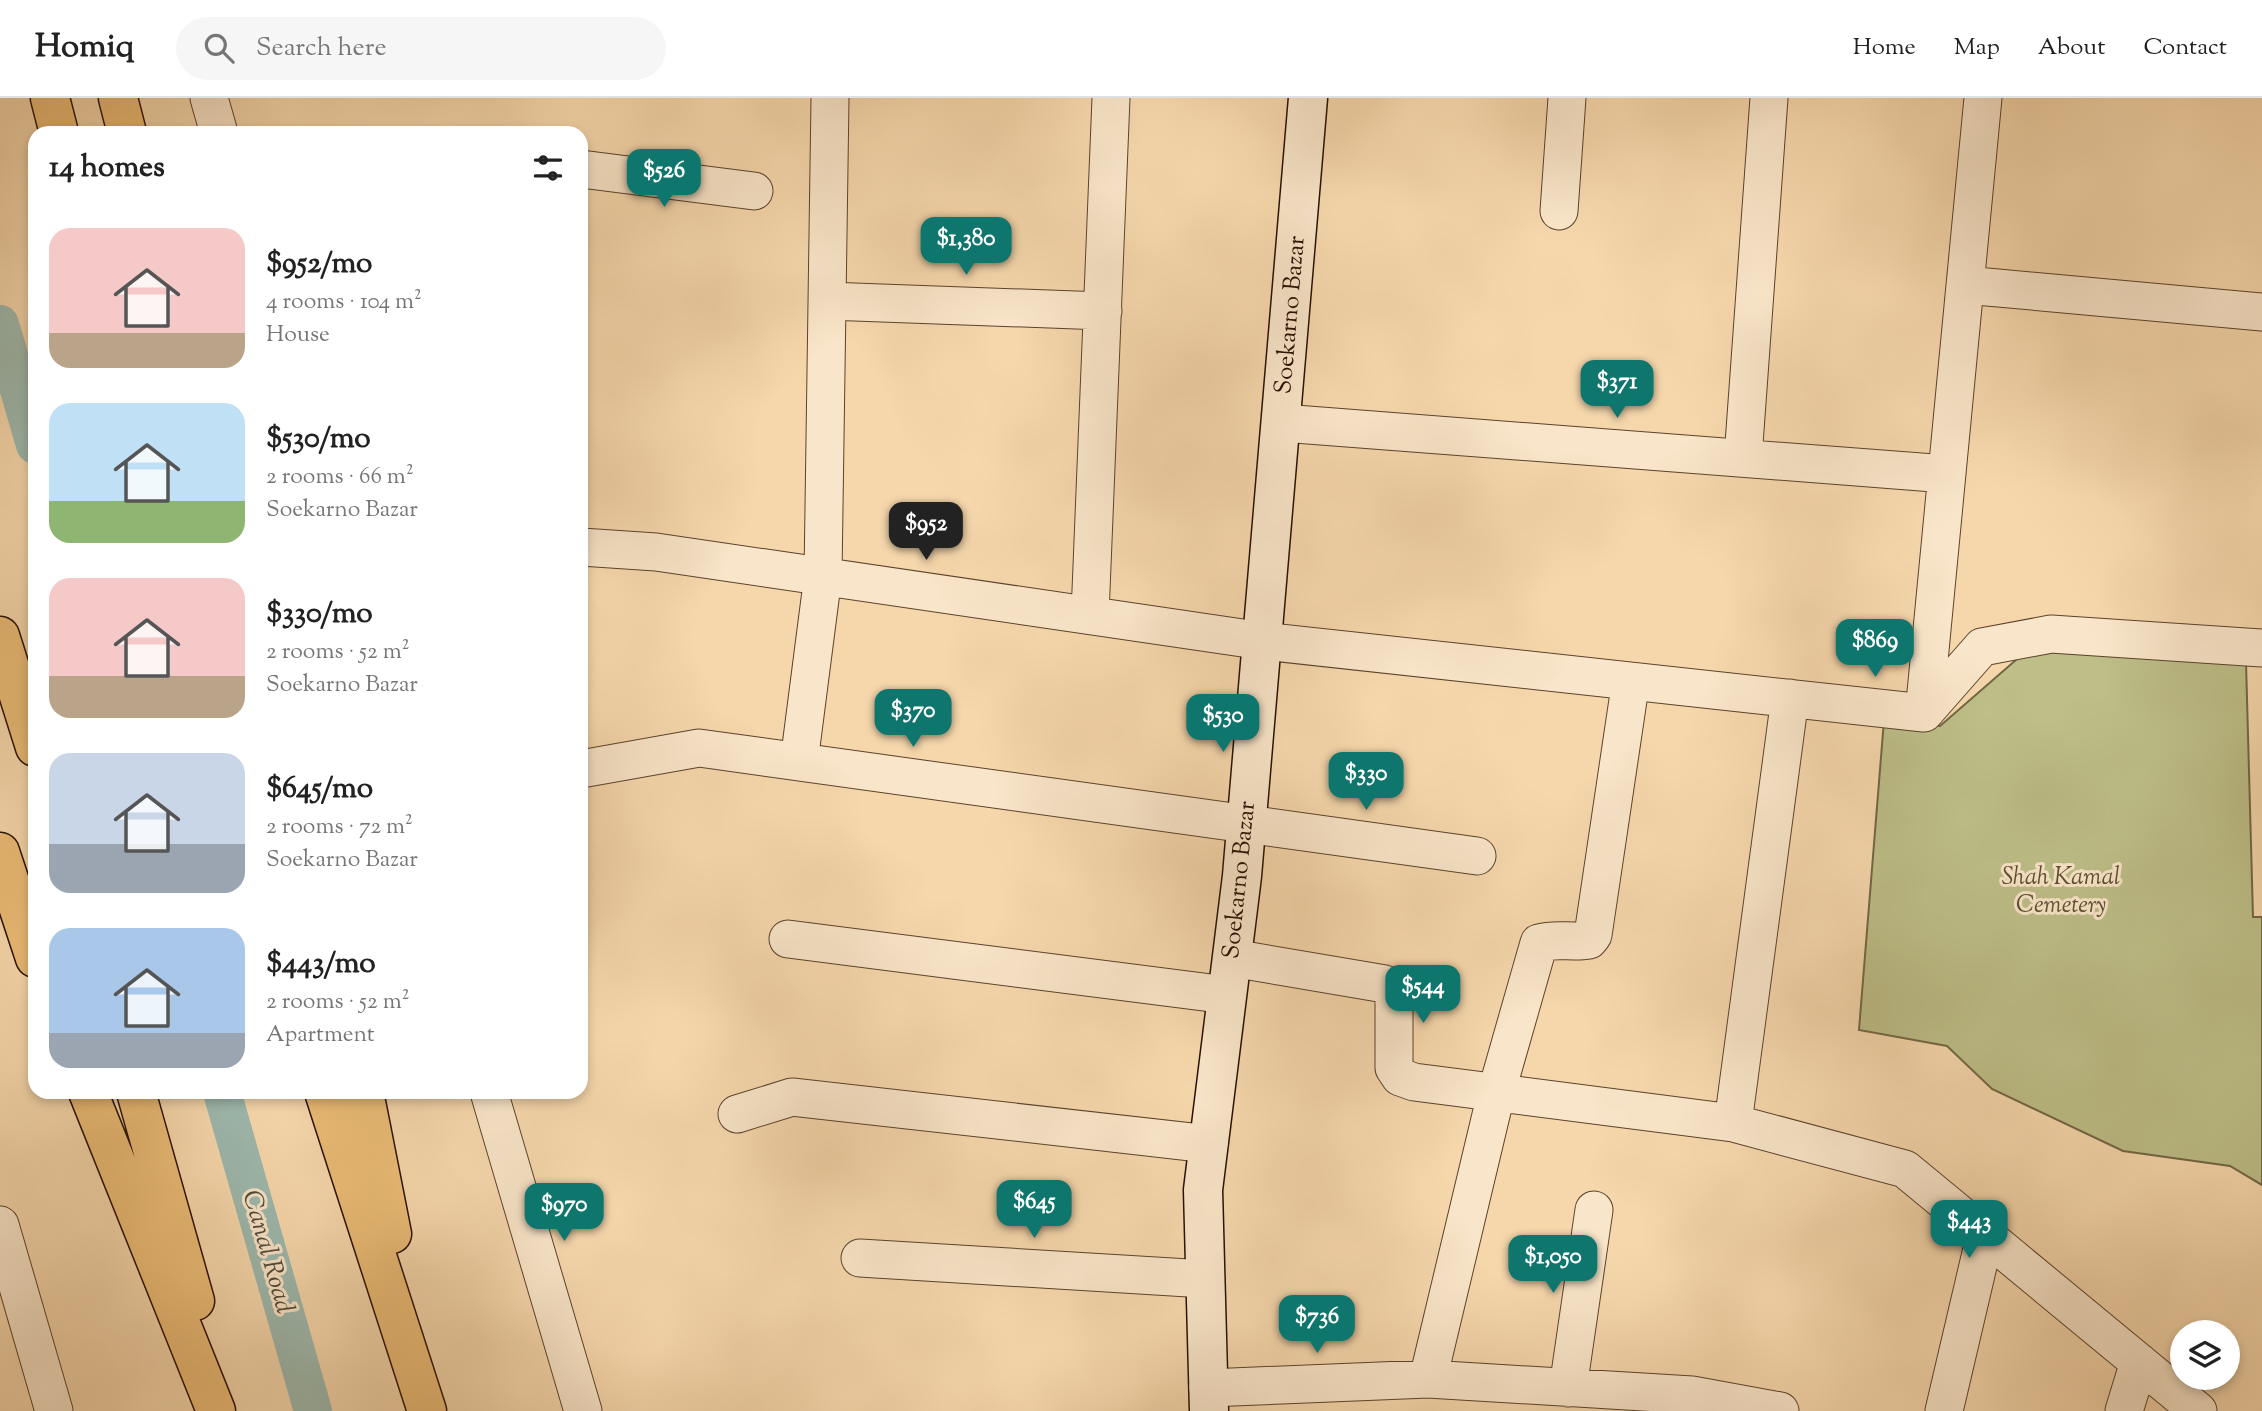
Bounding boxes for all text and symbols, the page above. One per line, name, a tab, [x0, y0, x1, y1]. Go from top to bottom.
search box	[176, 17, 666, 80]
text: Homiq	[35, 24, 134, 72]
icon: search	[200, 29, 238, 67]
text: Search here	[256, 30, 387, 67]
text: Home	[1853, 31, 1916, 65]
text: Map	[1954, 31, 2000, 65]
text: About	[2038, 31, 2105, 65]
text: Contact	[2143, 31, 2227, 65]
text: 14 homes	[49, 147, 165, 190]
icon: filters	[529, 149, 567, 187]
pin: $526	[623, 150, 705, 209]
text: $526	[643, 155, 685, 188]
pin: $1,380	[909, 218, 1023, 277]
text: $1,380	[937, 223, 995, 256]
street label: Soekarno Bazar	[1267, 235, 1315, 395]
text: $952/mo	[266, 243, 373, 286]
icon: home	[105, 256, 189, 340]
text: 4 rooms · 104 m²	[266, 286, 422, 319]
text: House	[266, 319, 330, 352]
pin: $371	[1576, 360, 1658, 420]
text: $371	[1597, 366, 1637, 399]
text: $530/mo	[266, 418, 371, 461]
icon: home	[105, 431, 189, 515]
text: 2 rooms · 66 m²	[266, 461, 414, 494]
text: Soekarno Bazar	[266, 494, 418, 527]
pin: $952	[885, 503, 967, 562]
text: $952	[905, 508, 947, 541]
text: $330/mo	[266, 593, 373, 636]
icon: home	[105, 606, 189, 690]
pin: $869	[1834, 620, 1916, 679]
text: $869	[1852, 625, 1898, 658]
text: 2 rooms · 52 m²	[266, 636, 409, 669]
text: Soekarno Bazar	[266, 669, 418, 702]
pin: $370	[872, 690, 954, 749]
pin: $530	[1182, 694, 1264, 754]
text: $370	[891, 695, 935, 728]
text: $530	[1202, 700, 1244, 733]
pin: $330	[1325, 752, 1407, 812]
text: $330	[1345, 758, 1387, 791]
text: $645/mo	[266, 768, 373, 811]
icon: home	[105, 781, 189, 865]
street label: Soekarno Bazar	[1215, 799, 1265, 961]
text: 2 rooms · 72 m²	[266, 811, 413, 844]
text: Soekarno Bazar	[266, 844, 418, 877]
park label: Shah Kamal Cemetery	[2002, 861, 2120, 923]
text: $443/mo	[266, 943, 376, 986]
icon: home	[105, 956, 189, 1040]
pin: $544	[1382, 965, 1464, 1025]
text: $544	[1401, 971, 1445, 1004]
text: 2 rooms · 52 m²	[266, 986, 409, 1019]
text: Apartment	[266, 1019, 375, 1052]
pin: $645	[993, 1180, 1075, 1240]
pin: $970	[523, 1184, 605, 1243]
water label: Canal Road	[232, 1186, 302, 1318]
text: $645	[1013, 1186, 1055, 1219]
text: $970	[541, 1189, 587, 1222]
pin: $443	[1928, 1200, 2010, 1260]
text: $443	[1947, 1206, 1991, 1239]
pin: $1,050	[1496, 1236, 1610, 1295]
text: $1,050	[1524, 1241, 1582, 1274]
pin: $736	[1276, 1296, 1358, 1355]
text: $736	[1295, 1301, 1339, 1334]
map controls	[2170, 1320, 2240, 1390]
button: layers	[2170, 1320, 2240, 1390]

